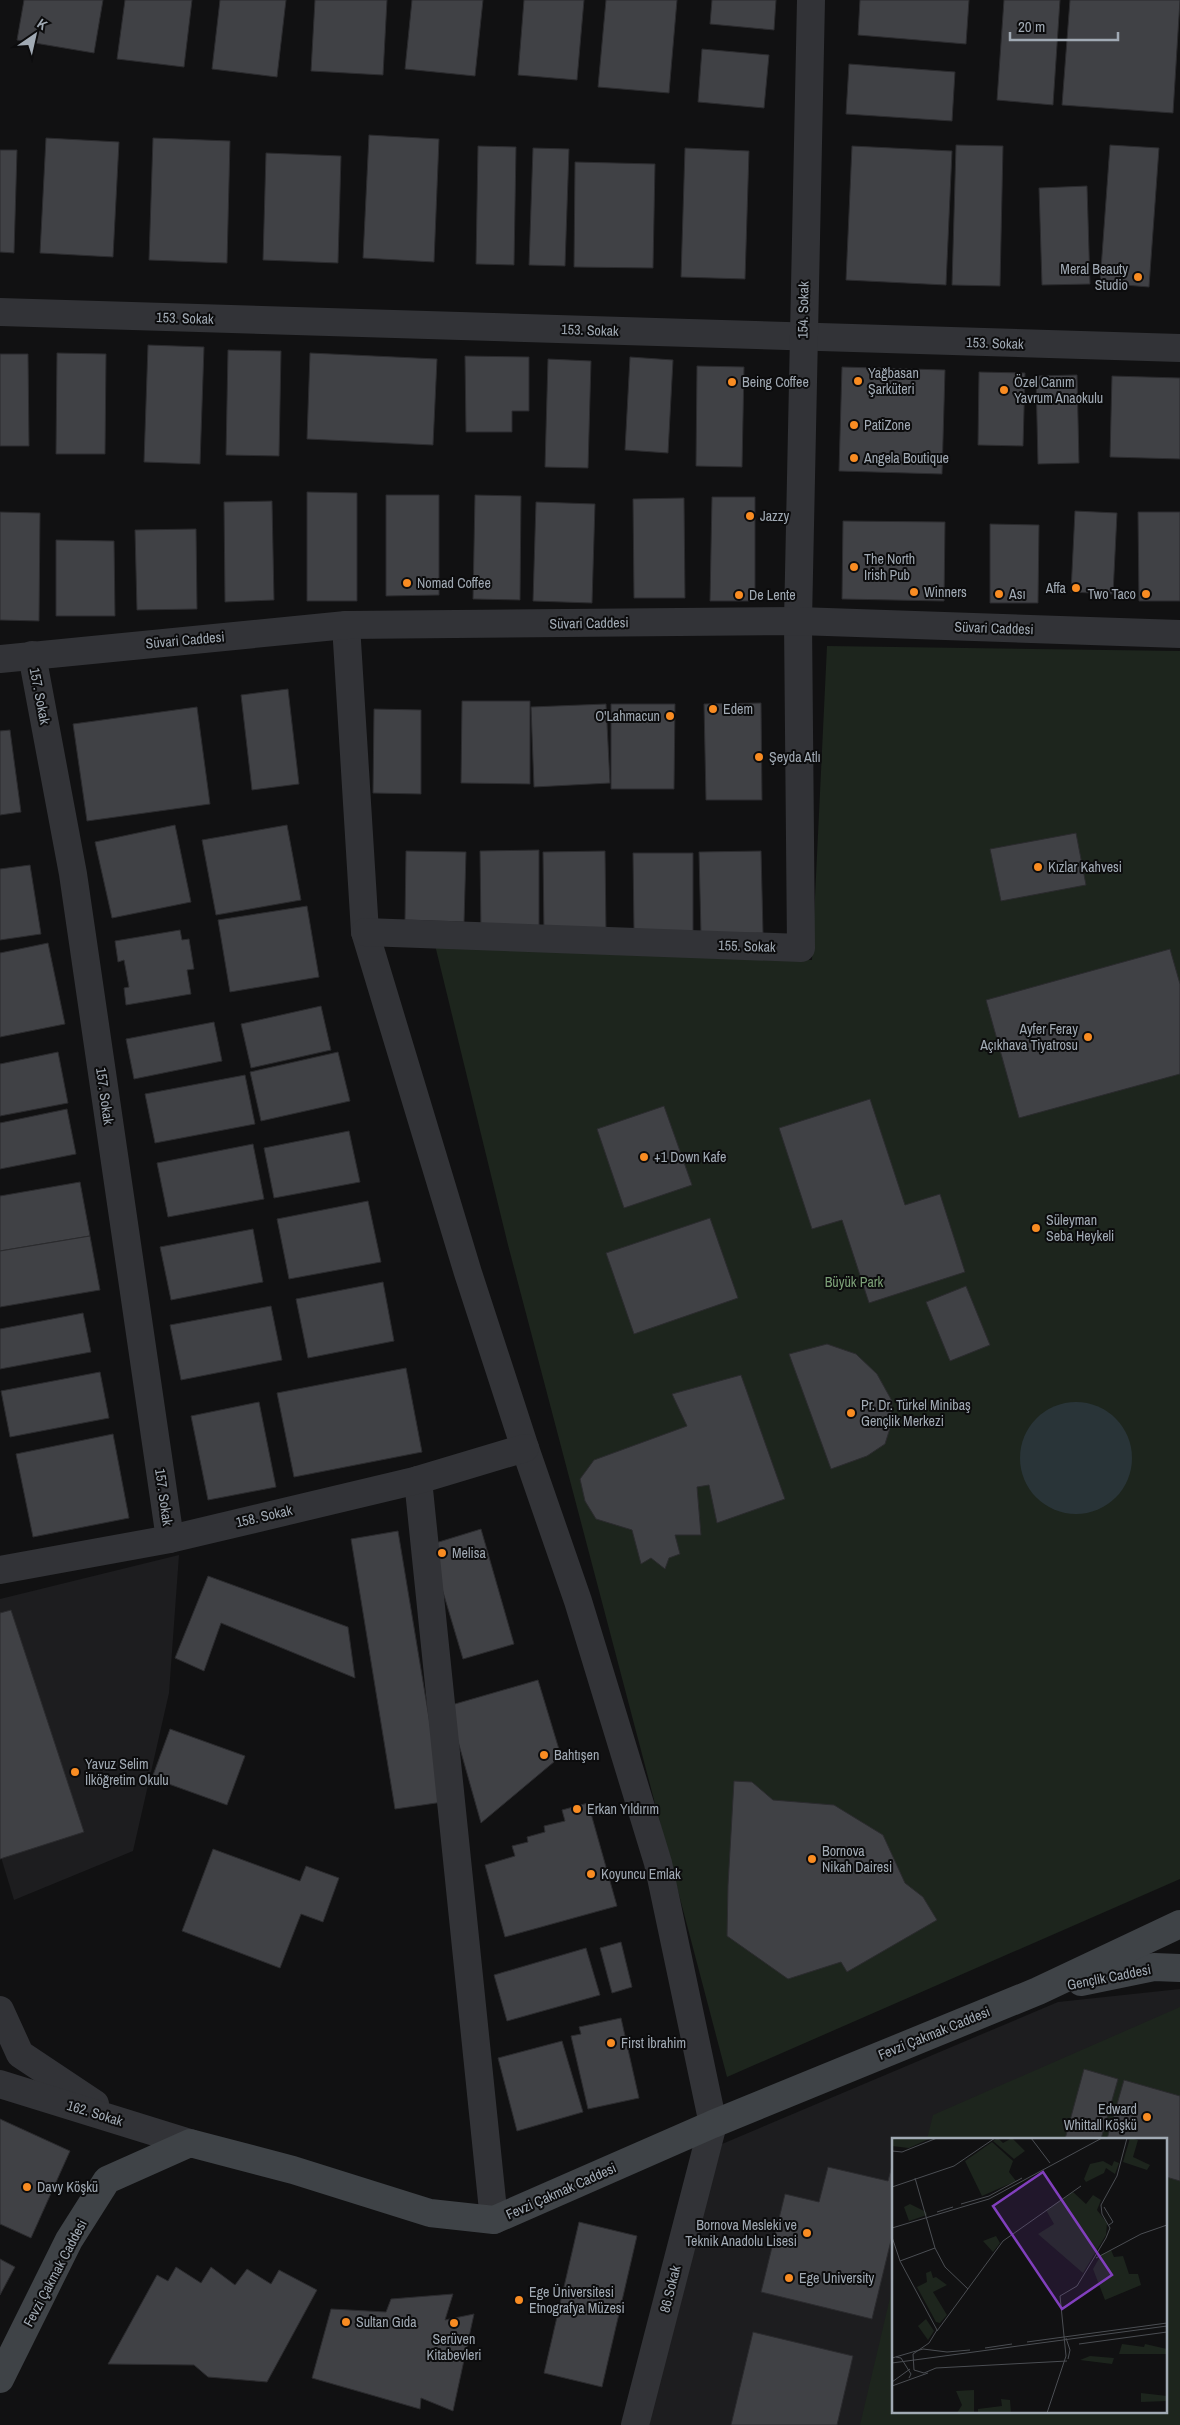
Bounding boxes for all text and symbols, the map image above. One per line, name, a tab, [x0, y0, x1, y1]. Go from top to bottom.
north arrow	[10, 10, 60, 60]
scale bar	[1010, 10, 1118, 42]
text: K	[34, 14, 51, 34]
text: 20 m	[1018, 16, 1045, 37]
place label: Meral Beauty Studio	[1060, 260, 1128, 294]
marker: Meral Beauty Studio	[1132, 271, 1144, 283]
street label: 154. Sokak	[794, 281, 813, 339]
street label: 153. Sokak	[156, 308, 214, 328]
street label: 153. Sokak	[561, 320, 619, 340]
street label: 153. Sokak	[966, 333, 1024, 353]
place label: Yağbasan Şarküteri	[868, 364, 919, 398]
place label: Being Coffee	[742, 373, 809, 391]
place label: Özel Canım Yavrum Anaokulu	[1014, 373, 1103, 407]
marker: Yağbasan Şarküteri	[852, 375, 864, 387]
marker: Being Coffee	[726, 376, 738, 388]
marker: Özel Canım Yavrum Anaokulu	[998, 384, 1010, 396]
place label: PatiZone	[864, 416, 911, 434]
marker: PatiZone	[848, 419, 860, 431]
place label: Angela Boutique	[863, 449, 949, 467]
marker: Angela Boutique	[848, 452, 860, 464]
place label: Jazzy	[760, 507, 790, 525]
marker: Jazzy	[744, 510, 756, 522]
place label: The North Irish Pub	[864, 550, 915, 584]
marker: The North Irish Pub	[848, 561, 860, 573]
place label: Nomad Coffee	[417, 574, 491, 592]
marker: Nomad Coffee	[401, 577, 413, 589]
place label: Affa	[1045, 579, 1067, 597]
marker: Affa	[1070, 582, 1082, 594]
place label: Winners	[924, 583, 967, 601]
place label: Ası	[1008, 585, 1026, 603]
place label: Two Taco	[1087, 585, 1136, 603]
place label: De Lente	[749, 586, 796, 604]
marker: Winners	[908, 586, 920, 598]
marker: Ası	[993, 588, 1005, 600]
marker: Two Taco	[1140, 588, 1152, 600]
marker: De Lente	[733, 589, 745, 601]
street label: Süvari Caddesi	[549, 613, 629, 633]
street label: Süvari Caddesi	[954, 618, 1034, 638]
street label: Süvari Caddesi	[145, 628, 225, 652]
street label: 157. Sokak	[26, 666, 54, 726]
place label: Edem	[723, 700, 753, 718]
marker: Edem	[707, 703, 719, 715]
place label: O'Lahmacun	[595, 707, 660, 725]
marker: O'Lahmacun	[664, 710, 676, 722]
place label: Şeyda Atlı	[769, 748, 821, 766]
marker: Şeyda Atlı	[753, 751, 765, 763]
place label: Kızlar Kahvesi	[1048, 858, 1122, 876]
marker: Kızlar Kahvesi	[1032, 861, 1044, 873]
street label: 155. Sokak	[718, 936, 776, 956]
place label: Ayfer Feray Açıkhava Tiyatrosu	[979, 1020, 1078, 1054]
marker: Ayfer Feray Açıkhava Tiyatrosu	[1082, 1031, 1094, 1043]
street label: 157. Sokak	[92, 1066, 118, 1126]
place label: +1 Down Kafe	[654, 1148, 726, 1166]
marker: +1 Down Kafe	[638, 1151, 650, 1163]
place label: Süleyman Seba Heykeli	[1046, 1211, 1114, 1245]
marker: Süleyman Seba Heykeli	[1030, 1222, 1042, 1234]
park label: Büyük Park	[825, 1273, 884, 1291]
place label: Pr. Dr. Türkel Minibaş Gençlik Merkezi	[861, 1396, 971, 1430]
marker: Pr. Dr. Türkel Minibaş Gençlik Merkezi	[845, 1407, 857, 1419]
street label: 157. Sokak	[151, 1467, 177, 1527]
street label: 158. Sokak	[234, 1501, 294, 1531]
place label: Melisa	[452, 1544, 486, 1562]
marker: Melisa	[436, 1547, 448, 1559]
place label: Bahtışen	[554, 1746, 599, 1764]
marker: Bahtışen	[538, 1749, 550, 1761]
place label: Yavuz Selim İlköğretim Okulu	[85, 1755, 169, 1789]
marker: Yavuz Selim İlköğretim Okulu	[69, 1766, 81, 1778]
place label: Erkan Yıldırım	[587, 1800, 659, 1818]
marker: Erkan Yıldırım	[571, 1803, 583, 1815]
place label: Bornova Nikah Dairesi	[822, 1842, 892, 1876]
marker: Bornova Nikah Dairesi	[806, 1853, 818, 1865]
place label: Koyuncu Emlak	[601, 1865, 681, 1883]
marker: Koyuncu Emlak	[585, 1868, 597, 1880]
street label: Gençlik Caddesi	[1066, 1960, 1152, 1994]
street label: Fevzi Çakmak Caddesi	[876, 2002, 992, 2064]
place label: First İbrahim	[621, 2034, 686, 2052]
marker: First İbrahim	[605, 2037, 617, 2049]
street label: 162. Sokak	[65, 2096, 125, 2130]
place label: Edward Whittall Köşkü	[1064, 2100, 1137, 2134]
marker: Edward Whittall Köşkü	[1141, 2111, 1153, 2123]
inset map	[892, 2138, 1168, 2412]
street label: Fevzi Çakmak Caddesi	[503, 2159, 619, 2223]
place label: Davy Köşkü	[37, 2178, 98, 2196]
marker: Davy Köşkü	[21, 2181, 33, 2193]
street label: Fevzi Çakmak Caddesi	[19, 2216, 91, 2330]
place label: Bornova Mesleki ve Teknik Anadolu Lisesi	[685, 2216, 797, 2250]
marker: Bornova Mesleki ve Teknik Anadolu Lisesi	[801, 2227, 813, 2239]
street label: 86.Sokak	[655, 2263, 685, 2314]
place label: Ege University	[799, 2269, 875, 2287]
marker: Ege University	[783, 2272, 795, 2284]
place label: Ege Üniversitesi Etnografya Müzesi	[529, 2283, 625, 2317]
marker: Ege Üniversitesi Etnografya Müzesi	[513, 2294, 525, 2306]
place label: Sultan Gıda	[356, 2313, 417, 2331]
marker: Sultan Gıda	[340, 2316, 352, 2328]
marker: Serüven Kitabevleri	[448, 2317, 460, 2329]
place label: Serüven Kitabevleri	[427, 2330, 481, 2364]

